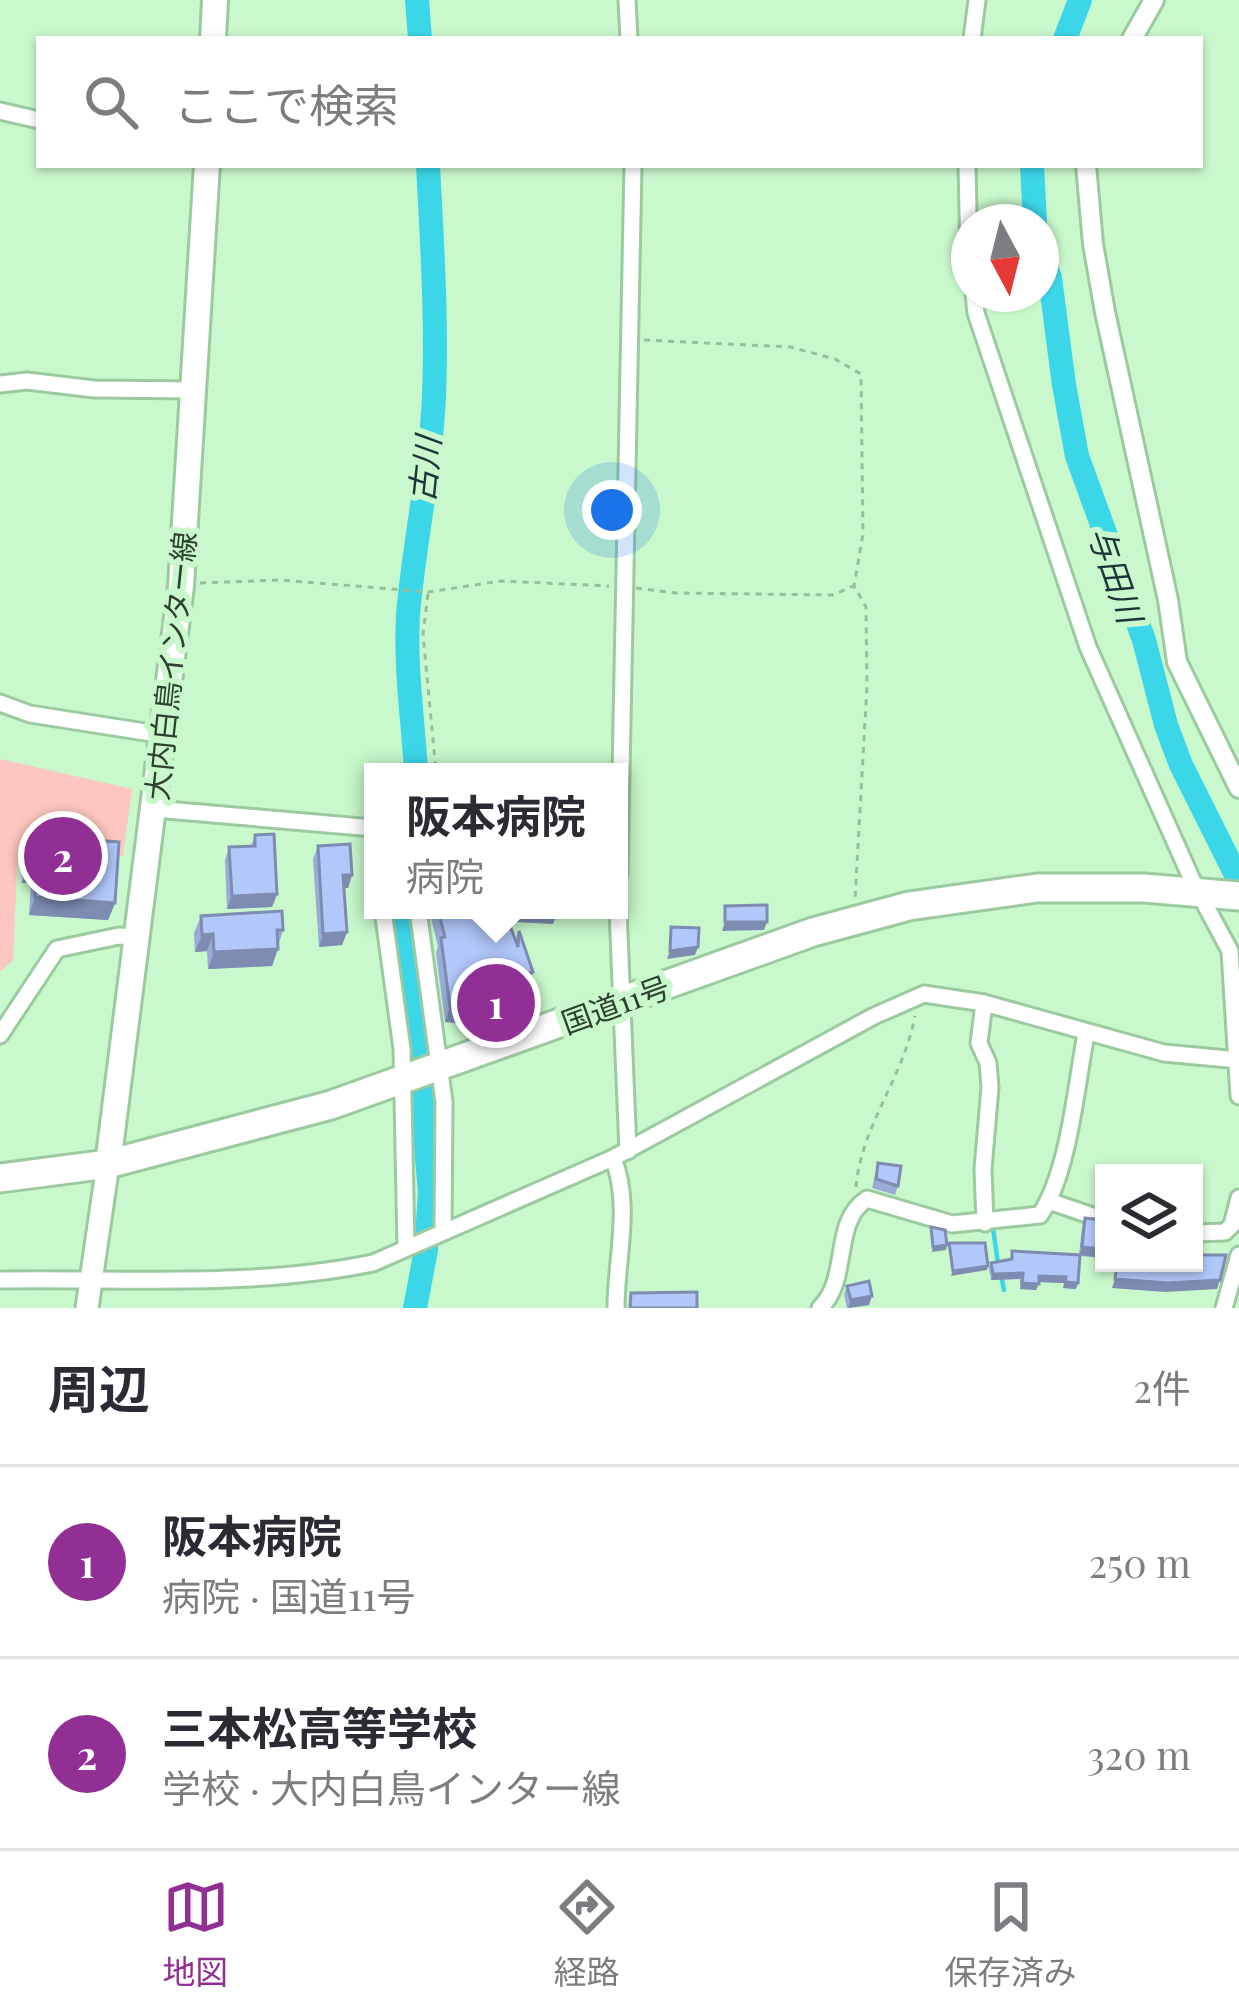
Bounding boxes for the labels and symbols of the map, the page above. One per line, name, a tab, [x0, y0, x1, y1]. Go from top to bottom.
north arrow	[951, 204, 1059, 312]
water label: 古川	[398, 431, 449, 504]
your location	[582, 480, 642, 540]
water label: 与田川	[1080, 520, 1155, 631]
street label: 大内白鳥インター線	[136, 530, 204, 802]
pin: 2	[24, 811, 102, 901]
pin: 1	[457, 958, 535, 1048]
street label: 国道11号	[555, 966, 675, 1042]

